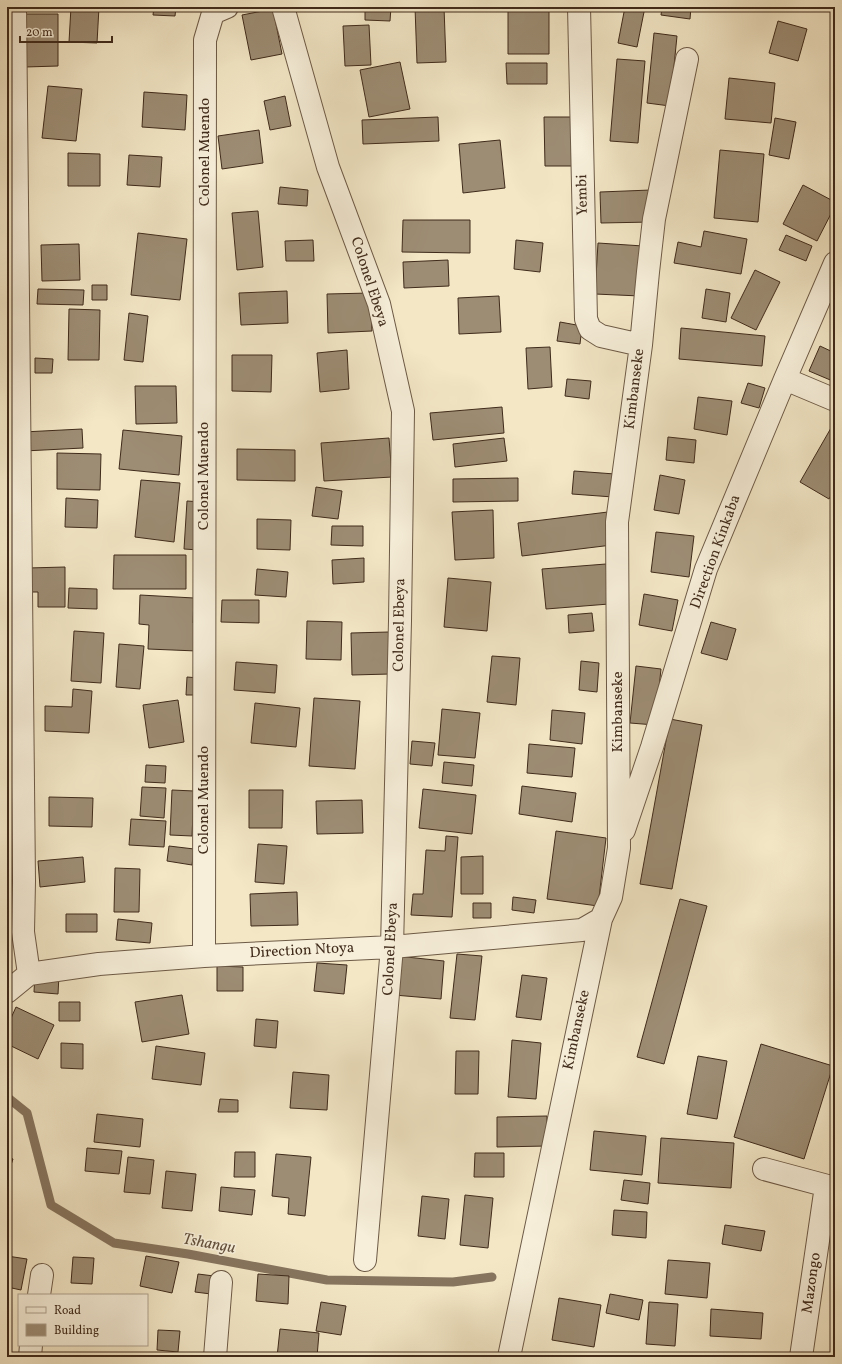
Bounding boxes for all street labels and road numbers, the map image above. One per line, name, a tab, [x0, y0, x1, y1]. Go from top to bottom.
street label: Colonel Muendo	[195, 98, 216, 206]
street label: Yembi	[572, 174, 594, 216]
street label: Colonel Ebeya	[345, 234, 393, 330]
street label: Kimbanseke	[620, 347, 650, 431]
street label: Colonel Muendo	[194, 422, 215, 530]
street label: Direction Kinkaba	[686, 492, 746, 612]
street label: Colonel Ebeya	[389, 578, 411, 672]
street label: Kimbanseke	[608, 671, 629, 753]
street label: Colonel Muendo	[194, 746, 215, 854]
street label: Colonel Ebeya	[378, 902, 404, 996]
street label: Direction Ntoya	[249, 938, 355, 964]
street label: Kimbanseke	[558, 988, 596, 1072]
street label: Mazongo	[797, 1251, 827, 1315]

